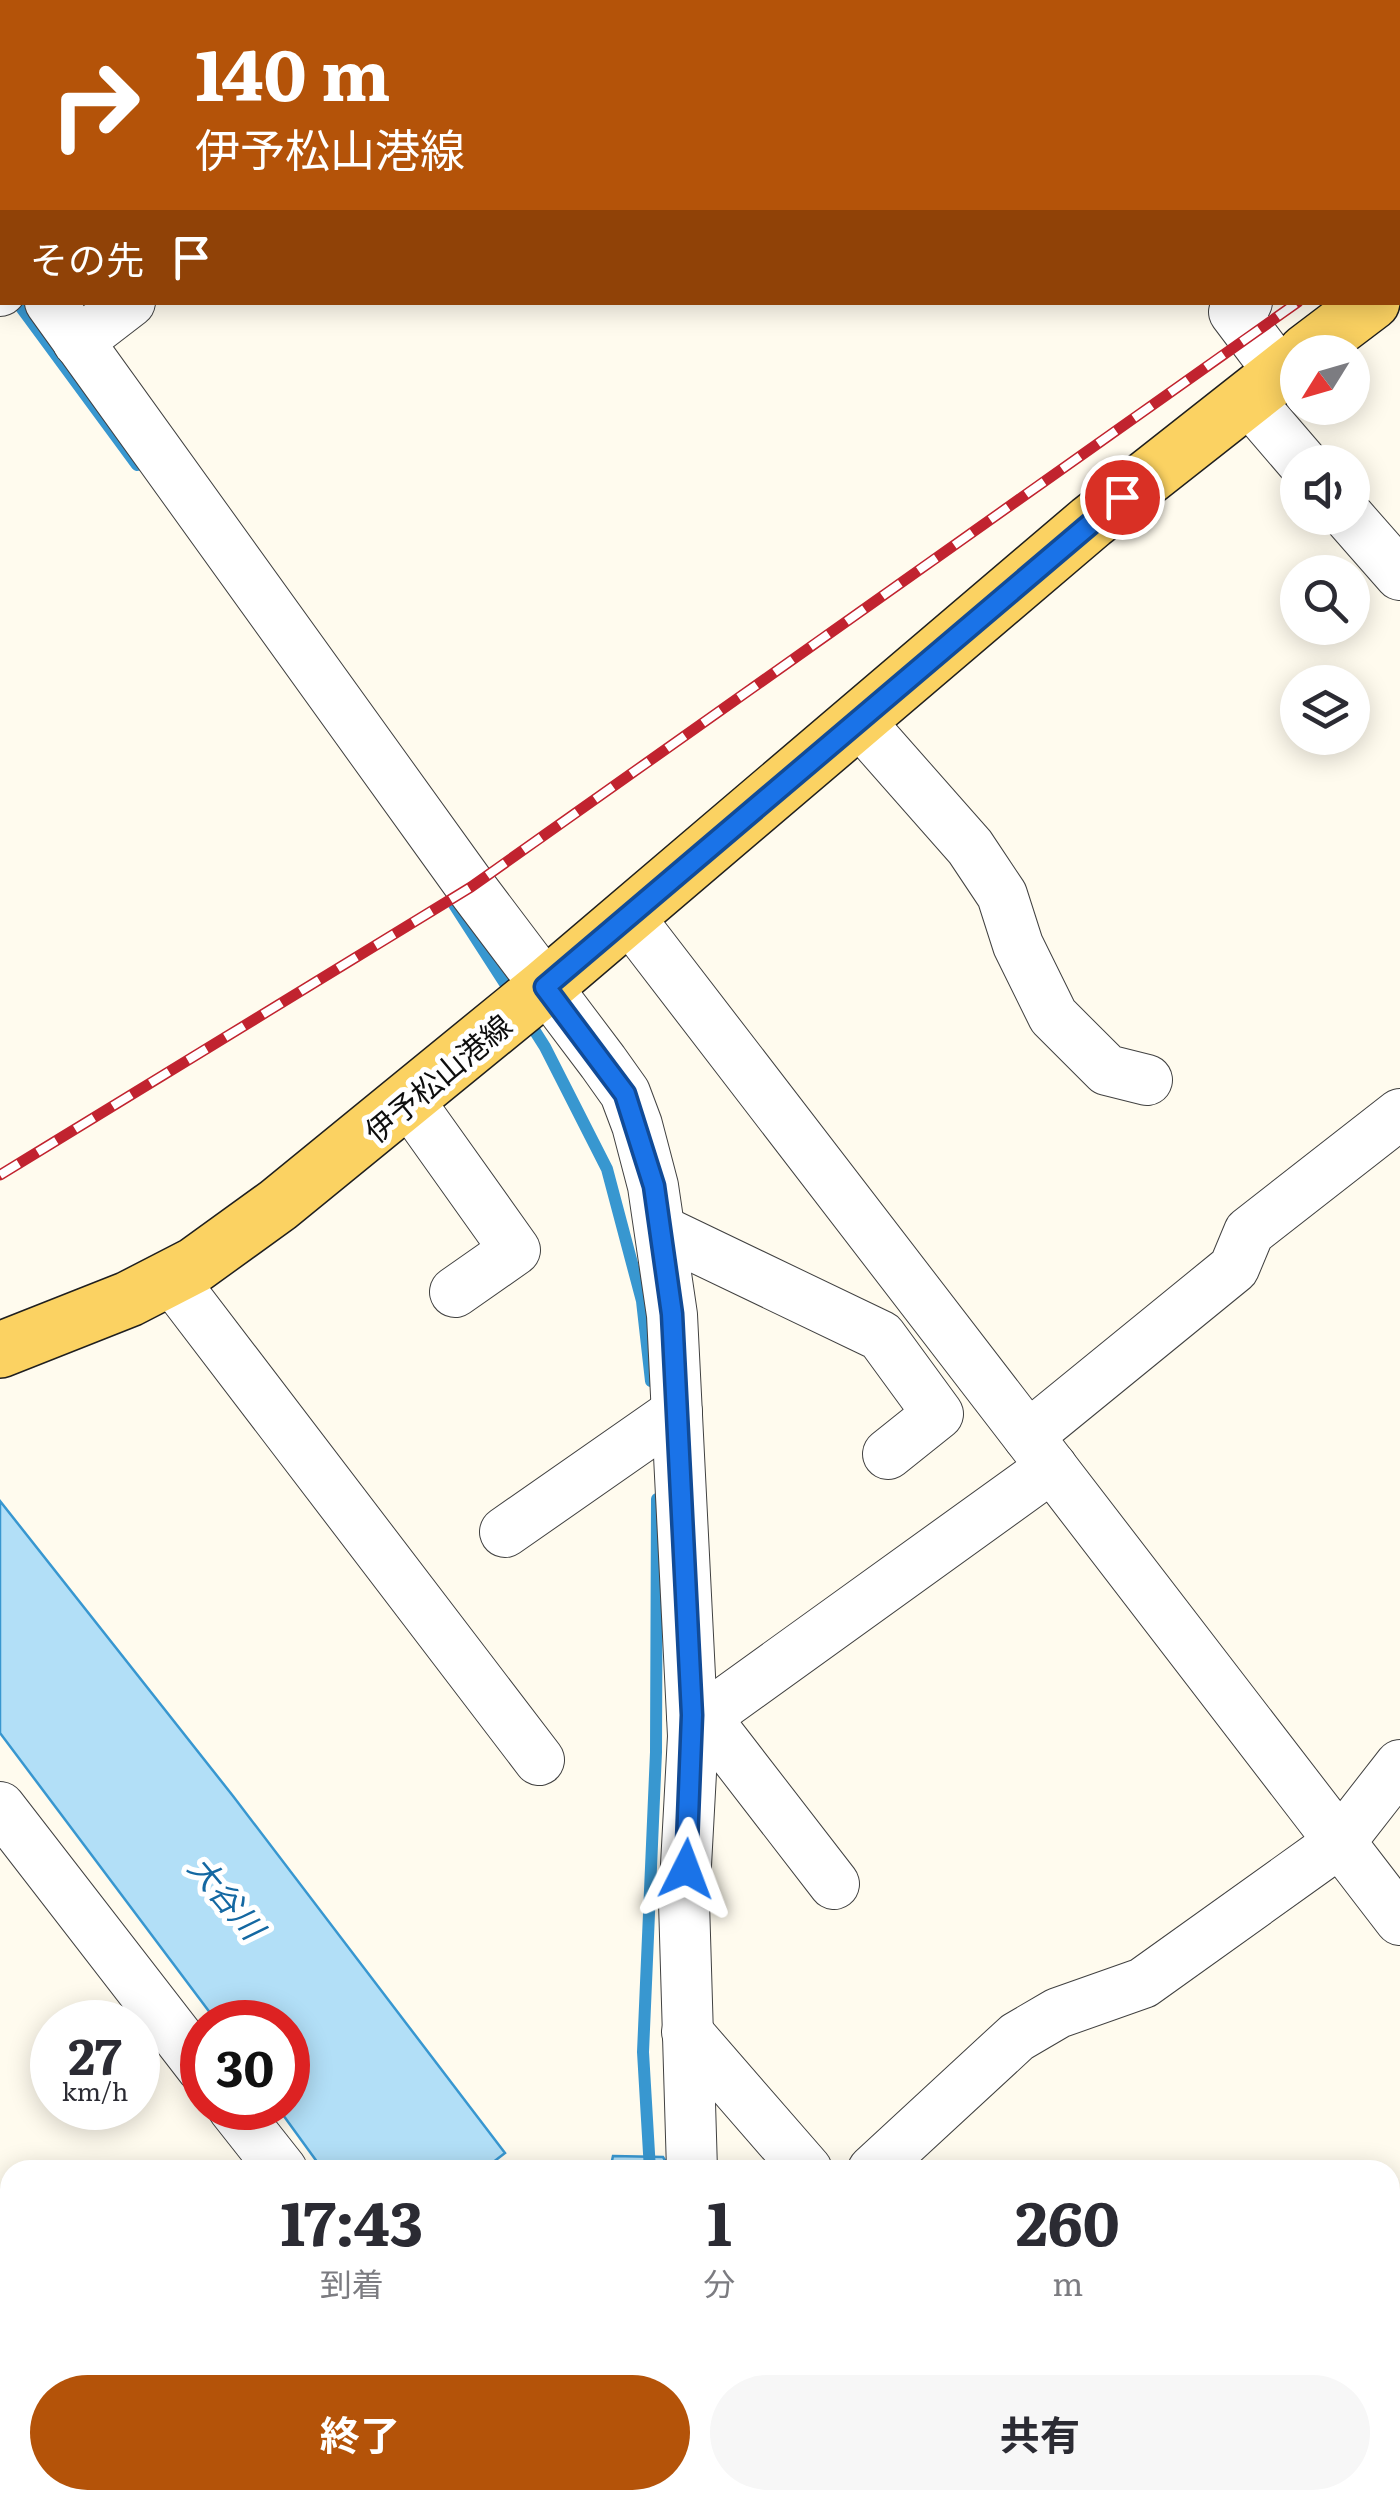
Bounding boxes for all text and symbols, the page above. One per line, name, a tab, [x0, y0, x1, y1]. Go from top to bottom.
text: 140 m	[195, 19, 390, 123]
icon: right	[30, 40, 160, 170]
text: 伊予松山港線	[195, 114, 465, 181]
text: その先	[30, 229, 144, 286]
icon: arrive	[164, 230, 219, 285]
north arrow	[1280, 335, 1370, 425]
map controls	[1280, 335, 1370, 755]
button: sound	[1280, 445, 1370, 535]
pin	[1080, 455, 1165, 540]
icon: arrive	[1095, 470, 1150, 525]
button: search	[1280, 555, 1370, 645]
button: layers	[1280, 665, 1370, 755]
street label: 伊予松山港線	[354, 1002, 520, 1152]
position arrow	[634, 1817, 738, 1921]
water label: 大谷川	[179, 1844, 279, 1950]
speed limit sign: 30	[180, 2000, 310, 2130]
text: 27	[68, 2016, 122, 2090]
text: km/h	[62, 2072, 128, 2109]
text: 17:43	[280, 2175, 423, 2264]
text: 1	[707, 2175, 732, 2264]
text: 260	[1016, 2175, 1120, 2264]
text: 到着	[320, 2258, 384, 2306]
text: 分	[703, 2258, 735, 2306]
text: m	[1052, 2258, 1083, 2306]
button: 終了	[30, 2375, 690, 2490]
button: 共有	[710, 2375, 1370, 2490]

